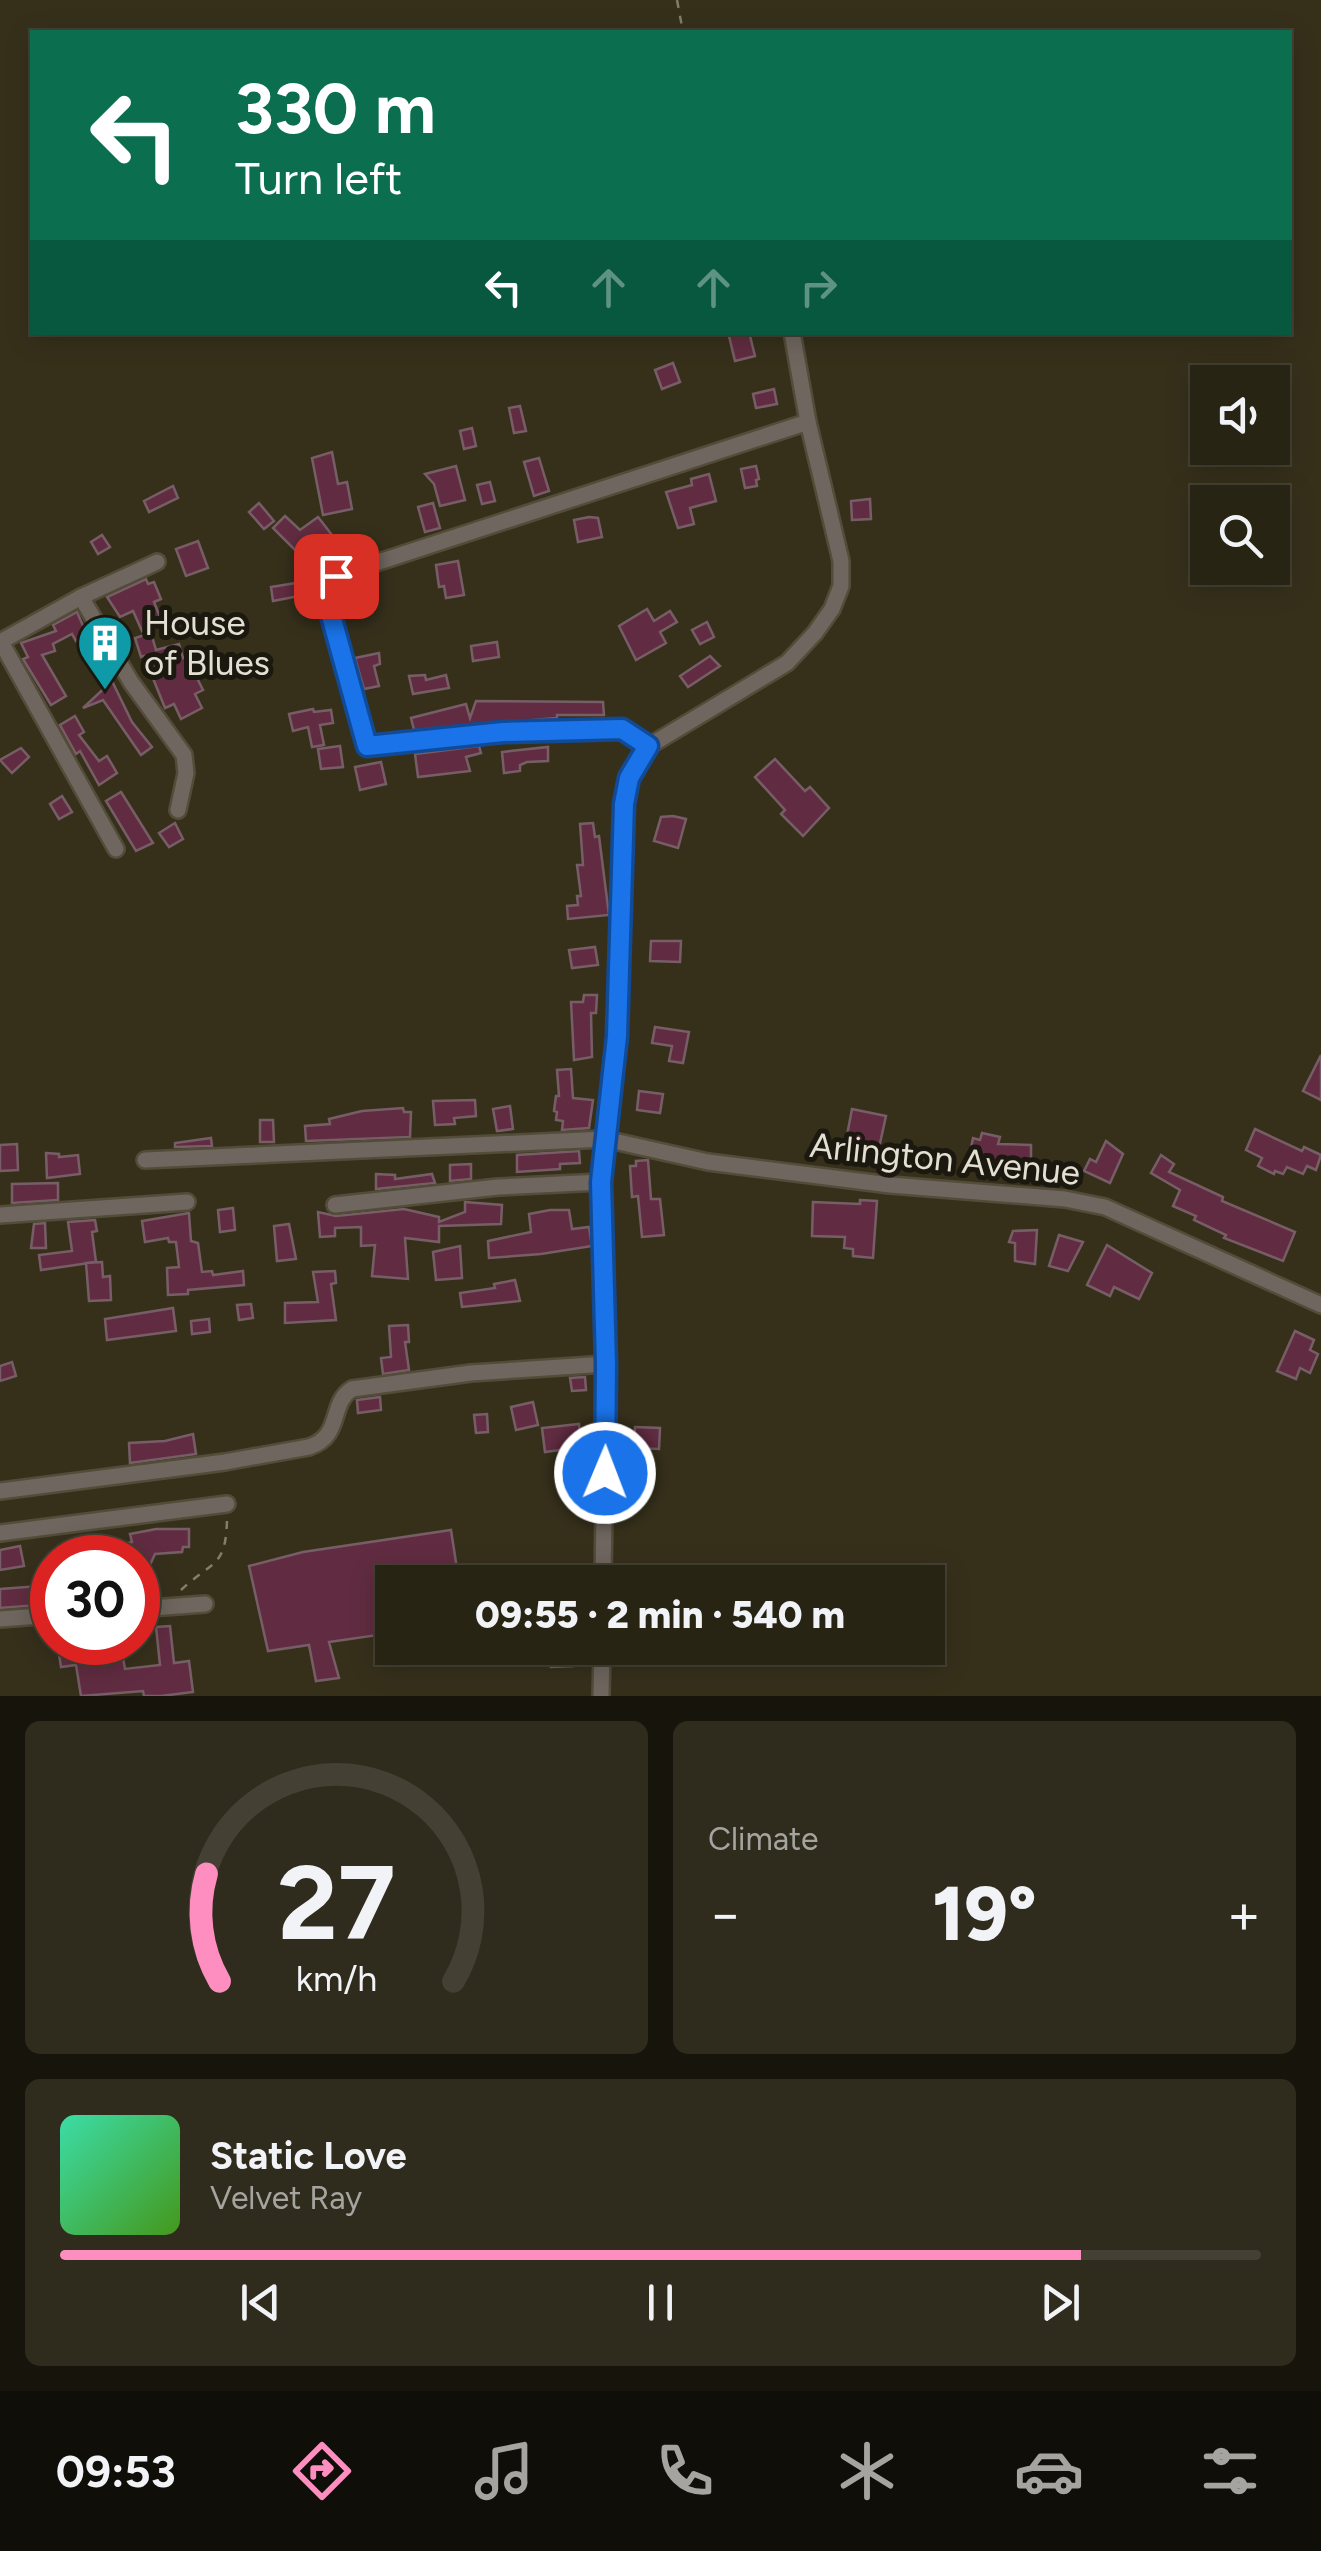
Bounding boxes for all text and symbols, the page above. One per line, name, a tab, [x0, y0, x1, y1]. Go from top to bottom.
text: 330 m	[235, 66, 436, 151]
icon: left	[70, 70, 200, 200]
text: Turn left	[235, 151, 402, 205]
icon: left	[476, 260, 531, 315]
icon: ahead	[581, 260, 636, 315]
icon: ahead	[686, 260, 741, 315]
icon: right	[791, 260, 846, 315]
map controls	[1190, 365, 1290, 585]
button: sound	[1190, 365, 1290, 465]
button: search	[1190, 485, 1290, 585]
pin	[294, 534, 379, 619]
icon: arrive	[309, 549, 364, 604]
place label: House of Blues	[144, 602, 270, 684]
building icon: House of Blues	[75, 613, 135, 692]
street label: Arlington Avenue	[808, 1124, 1082, 1194]
position arrow	[553, 1421, 657, 1525]
speed limit sign: 30	[30, 1535, 160, 1665]
text: 09:55 · 2 min · 540 m	[475, 1592, 845, 1638]
text: Climate	[708, 1820, 819, 1858]
text: 27	[277, 1840, 396, 1965]
text: 19°	[932, 1869, 1037, 1959]
text: −	[708, 1881, 742, 1947]
text: +	[1227, 1881, 1261, 1947]
text: km/h	[296, 1957, 377, 2000]
text: Static Love	[210, 2133, 407, 2179]
text: Velvet Ray	[210, 2179, 362, 2217]
icon: previous	[233, 2275, 288, 2330]
icon: pause	[633, 2275, 688, 2330]
icon: next	[1033, 2275, 1088, 2330]
icon: directions	[287, 2436, 357, 2506]
icon: music	[469, 2436, 539, 2506]
icon: phone	[650, 2436, 720, 2506]
icon: climate	[832, 2436, 902, 2506]
icon: car	[1014, 2436, 1084, 2506]
icon: filters	[1195, 2436, 1265, 2506]
text: 09:53	[56, 2444, 176, 2498]

